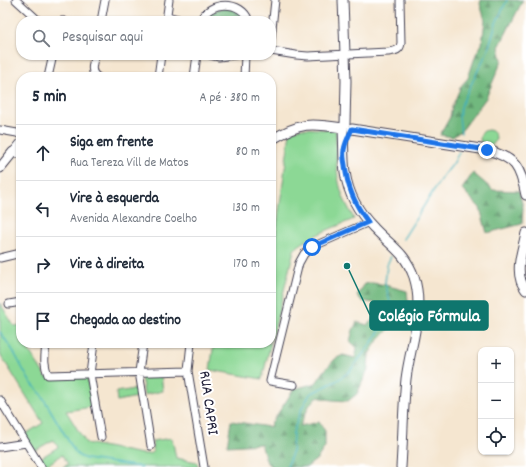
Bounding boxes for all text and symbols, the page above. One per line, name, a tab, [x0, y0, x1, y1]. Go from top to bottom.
search box	[16, 16, 276, 60]
icon: search	[30, 27, 52, 49]
text: Pesquisar aqui	[62, 27, 143, 49]
text: 5 min	[32, 86, 66, 110]
text: A pé · 380 m	[199, 89, 260, 108]
text: Siga em frente	[70, 132, 153, 154]
route end	[478, 141, 496, 159]
icon: ahead	[32, 142, 54, 164]
text: 80 m	[236, 143, 260, 162]
text: Rua Tereza Vill de Matos	[70, 154, 189, 173]
text: Vire à esquerda	[70, 188, 159, 210]
icon: left	[32, 198, 54, 220]
text: 130 m	[232, 199, 260, 218]
text: Avenida Alexandre Coelho	[70, 210, 197, 229]
route start	[303, 238, 321, 256]
icon: right	[32, 254, 54, 276]
text: Vire à direita	[70, 254, 144, 276]
text: 170 m	[233, 255, 260, 274]
callout: Colégio Fórmula	[370, 301, 488, 330]
text: Colégio Fórmula	[378, 306, 481, 330]
icon: arrive	[32, 310, 54, 332]
text: Chegada ao destino	[70, 310, 181, 332]
map controls	[478, 347, 514, 455]
button: +	[478, 347, 514, 383]
street label: RUA CAPRI	[192, 369, 224, 437]
button: −	[478, 383, 514, 419]
button: locate	[478, 419, 514, 455]

